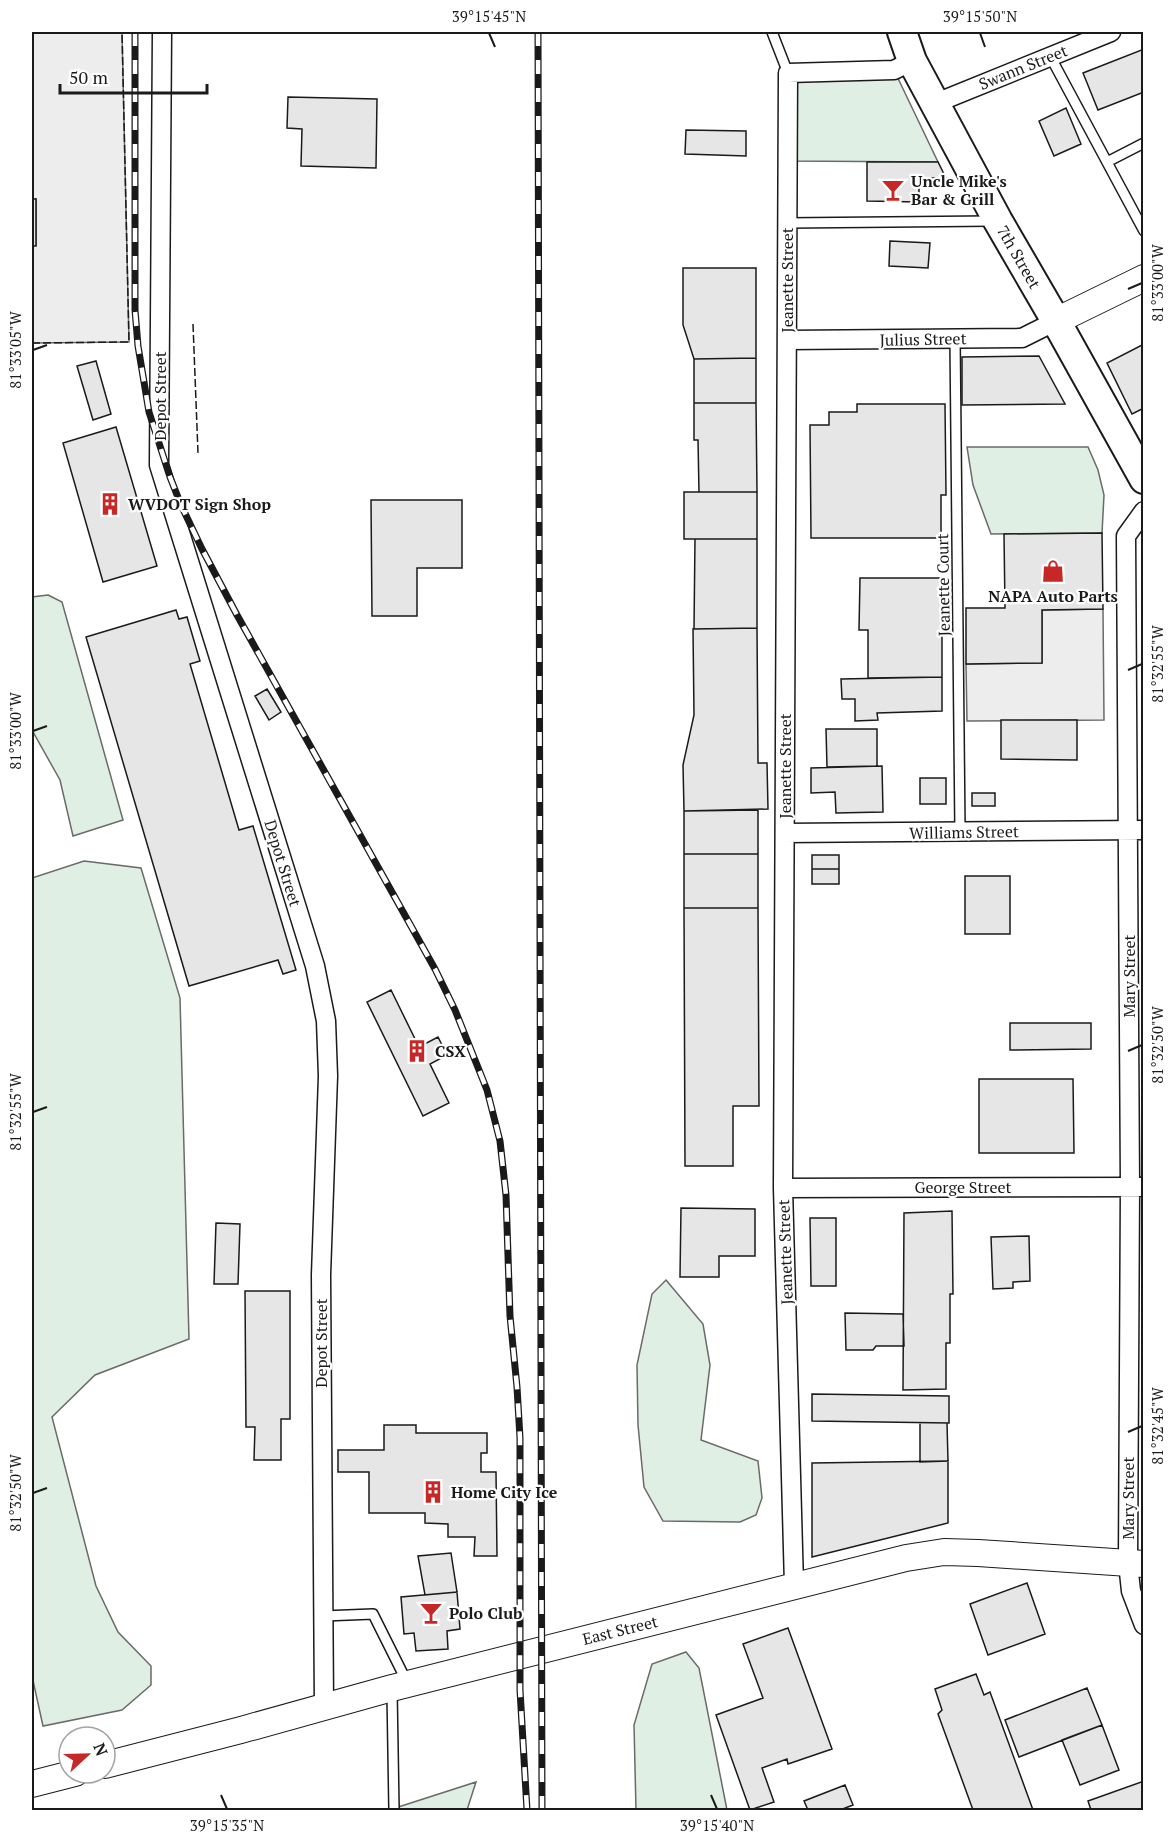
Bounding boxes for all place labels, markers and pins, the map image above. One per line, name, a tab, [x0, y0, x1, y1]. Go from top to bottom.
place label: Uncle Mike's Bar & Grill	[911, 170, 1007, 210]
bar icon: Uncle Mike's Bar & Grill	[880, 177, 906, 203]
building icon: WVDOT Sign Shop	[97, 491, 123, 517]
place label: WVDOT Sign Shop	[128, 493, 271, 515]
shop icon: NAPA Auto Parts	[1040, 558, 1066, 584]
place label: NAPA Auto Parts	[988, 585, 1118, 607]
building icon: CSX	[404, 1038, 430, 1064]
place label: CSX	[435, 1040, 466, 1062]
building icon: Home City Ice	[420, 1479, 446, 1505]
place label: Home City Ice	[451, 1481, 558, 1503]
bar icon: Polo Club	[418, 1600, 444, 1626]
place label: Polo Club	[449, 1602, 523, 1624]

